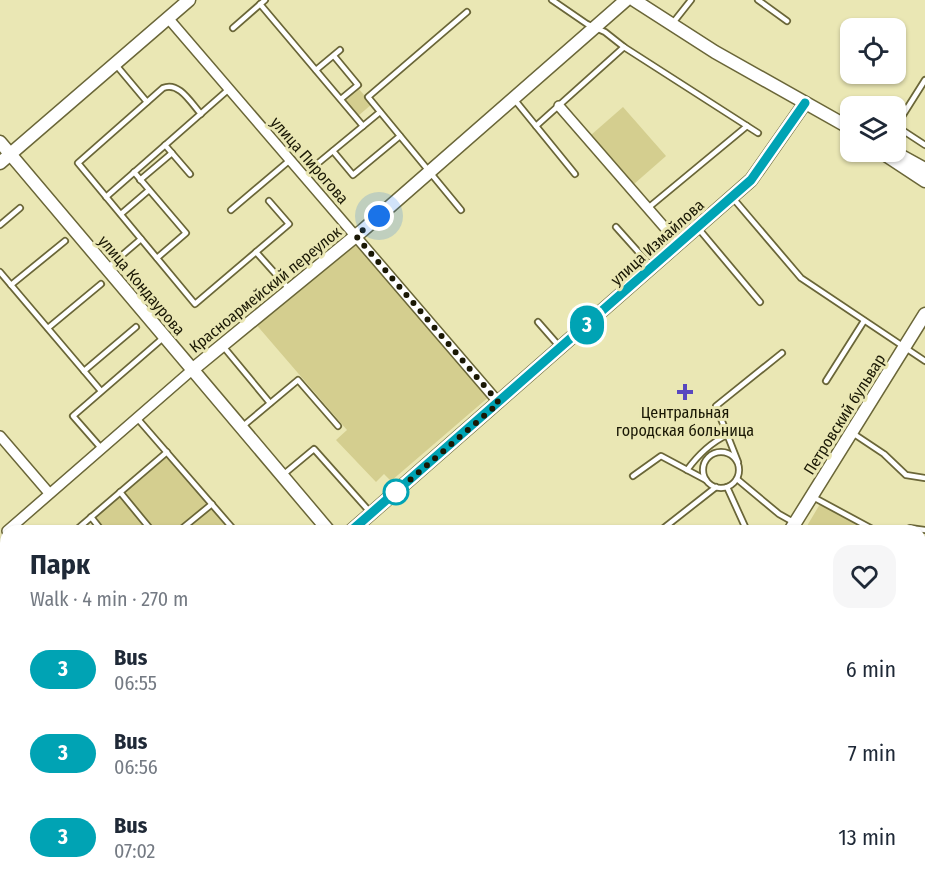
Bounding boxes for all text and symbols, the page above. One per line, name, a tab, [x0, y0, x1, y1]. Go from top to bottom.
map controls	[840, 18, 906, 162]
button: locate	[840, 18, 906, 84]
button: layers	[840, 96, 906, 162]
street label: улица Пирогова	[267, 113, 353, 208]
street label: улица Измайлова	[607, 195, 708, 289]
your location	[364, 201, 394, 231]
street label: Красноармейский переулок	[185, 222, 346, 357]
street label: улица Кондаурова	[94, 232, 189, 339]
line badge: 3	[568, 306, 606, 344]
text: 3	[582, 312, 592, 338]
street label: Петровский бульвар	[800, 350, 889, 478]
marker: Центральная городская больница	[676, 383, 694, 401]
place label: Центральная городская больница	[616, 403, 754, 440]
unlabelled marker	[383, 479, 409, 505]
button: heart	[833, 545, 896, 608]
text: Парк	[30, 548, 90, 581]
text: Walk · 4 min · 270 m	[30, 587, 188, 611]
text: Bus	[114, 644, 147, 671]
text: 3	[58, 656, 68, 682]
text: 6 min	[846, 656, 896, 683]
text: 06:55	[114, 671, 157, 695]
text: Bus	[114, 728, 147, 755]
text: 3	[58, 740, 68, 766]
text: 7 min	[848, 740, 896, 767]
text: 06:56	[114, 755, 158, 779]
text: Bus	[114, 812, 147, 839]
text: 3	[58, 824, 68, 850]
text: 13 min	[838, 824, 896, 851]
text: 07:02	[114, 839, 155, 863]

